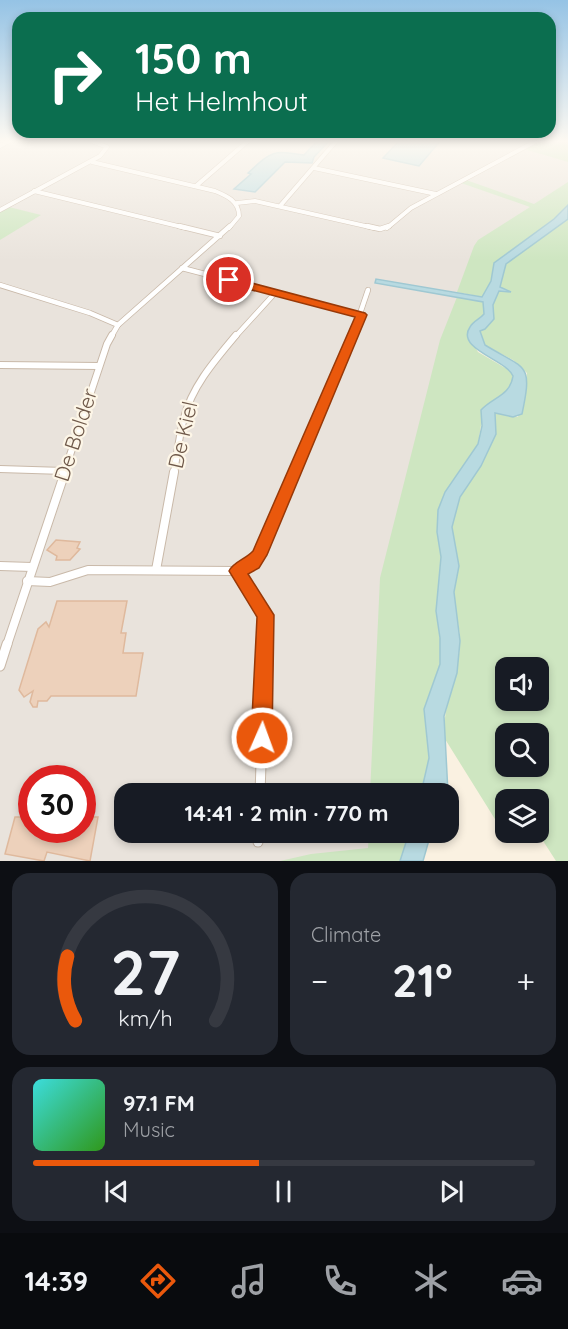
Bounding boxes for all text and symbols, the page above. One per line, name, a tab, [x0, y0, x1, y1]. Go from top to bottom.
text: 150 m	[135, 32, 252, 85]
icon: right	[36, 36, 114, 114]
text: Het Helmhout	[135, 84, 308, 118]
pin	[203, 254, 254, 305]
icon: arrive	[212, 263, 245, 296]
street label: De Bolder	[48, 385, 102, 485]
street label: De Kiel	[162, 399, 202, 471]
map controls	[495, 657, 549, 843]
button: sound	[495, 657, 549, 711]
position arrow	[230, 706, 294, 770]
button: search	[495, 723, 549, 777]
speed limit sign: 30	[18, 765, 96, 843]
button: layers	[495, 789, 549, 843]
text: 14:41 · 2 min · 770 m	[184, 799, 389, 827]
text: Climate	[311, 922, 381, 947]
text: 27	[110, 933, 180, 1011]
text: 21°	[392, 952, 453, 1008]
text: −	[311, 960, 328, 1001]
text: +	[516, 960, 535, 1001]
text: km/h	[118, 1005, 172, 1031]
text: 97.1 FM	[123, 1089, 195, 1117]
text: Music	[123, 1117, 175, 1142]
icon: previous	[100, 1175, 133, 1208]
icon: pause	[267, 1175, 300, 1208]
icon: next	[435, 1175, 468, 1208]
icon: directions	[137, 1260, 179, 1302]
icon: music	[228, 1260, 270, 1302]
icon: phone	[319, 1260, 361, 1302]
icon: climate	[410, 1260, 452, 1302]
icon: car	[501, 1260, 543, 1302]
text: 14:39	[25, 1264, 88, 1298]

